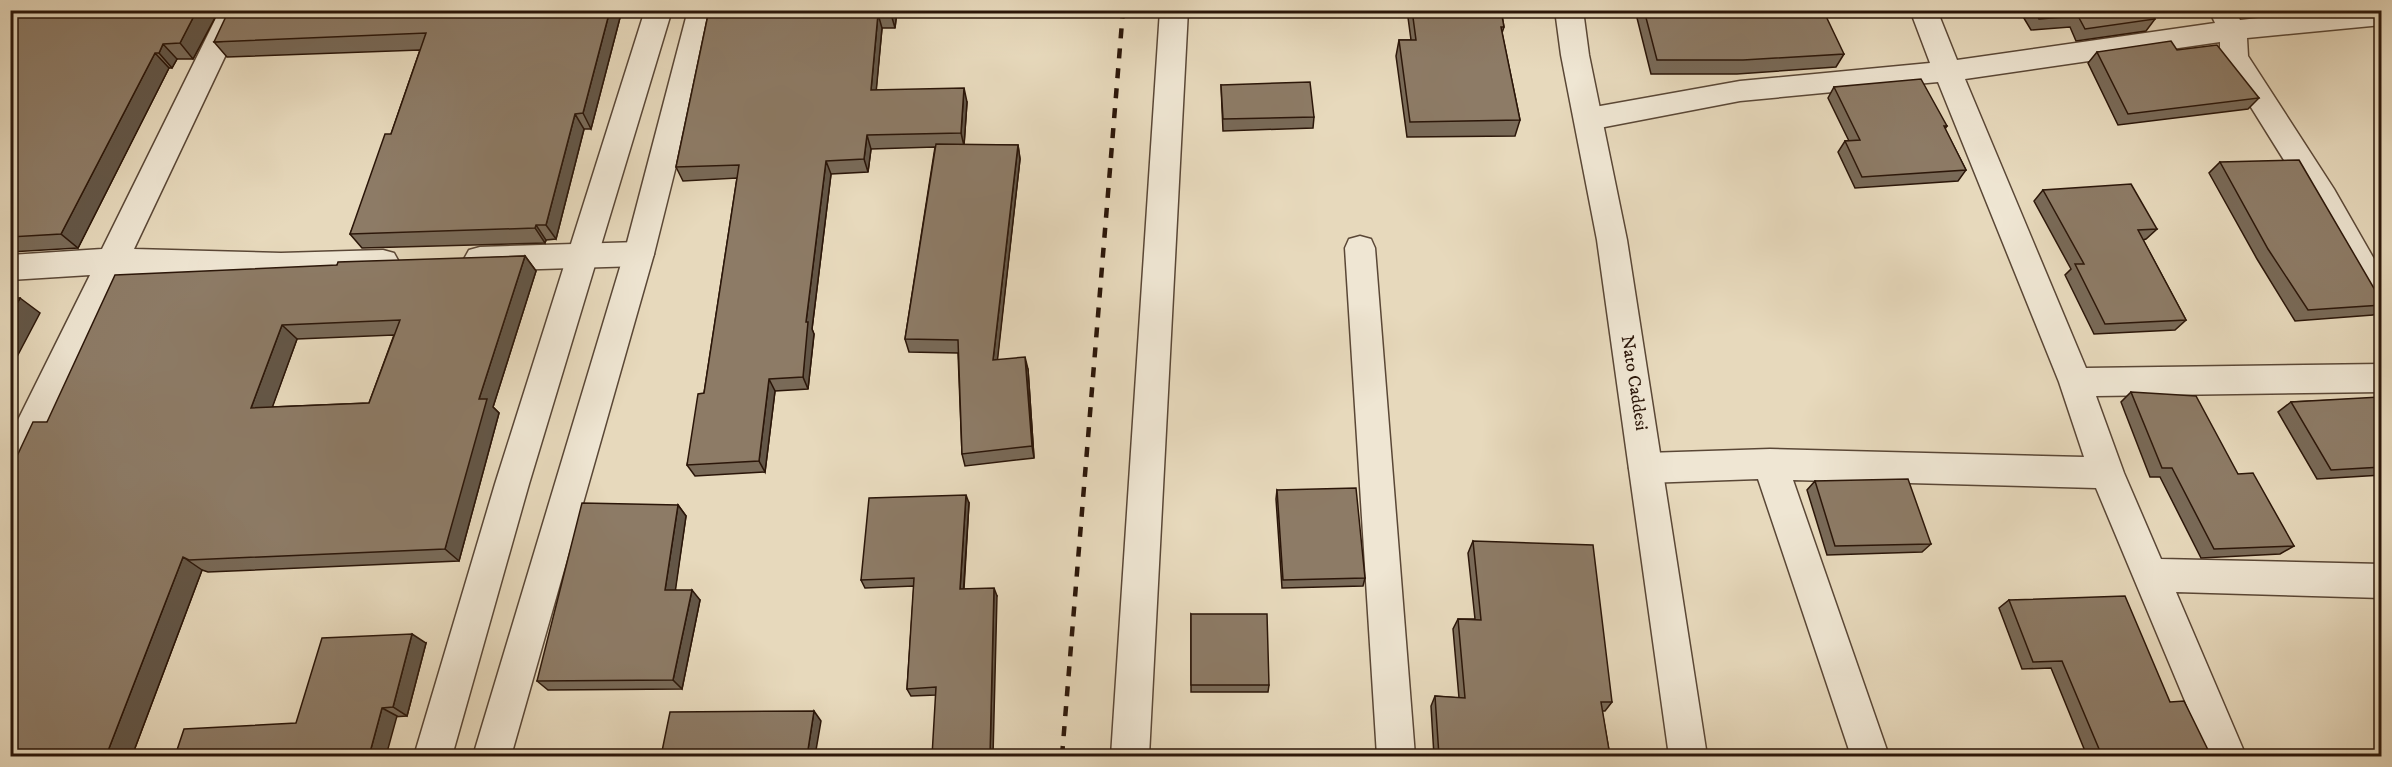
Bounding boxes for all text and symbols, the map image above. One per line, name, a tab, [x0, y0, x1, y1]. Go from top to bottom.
street label: Nato Caddesi	[1616, 334, 1652, 432]

